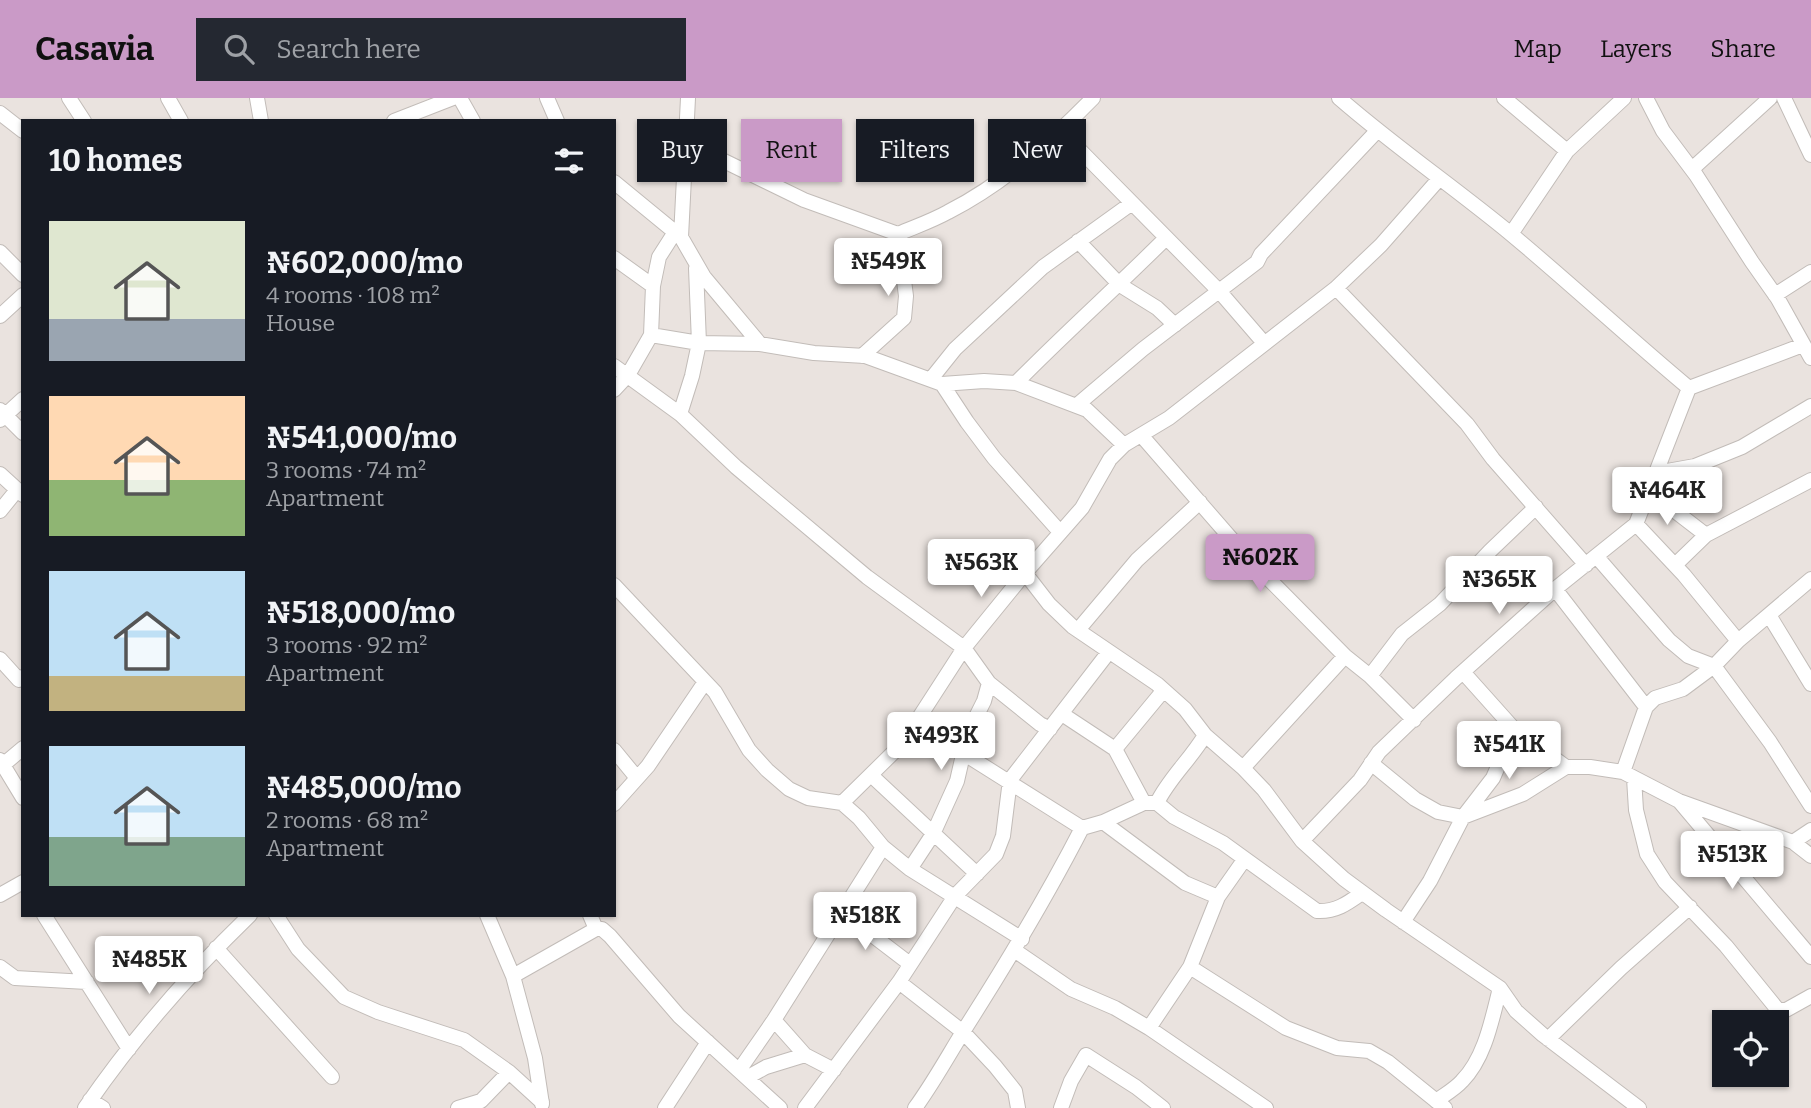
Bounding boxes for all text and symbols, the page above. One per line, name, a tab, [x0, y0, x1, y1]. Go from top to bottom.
search box	[196, 18, 686, 81]
text: Casavia	[35, 29, 154, 69]
icon: search	[220, 30, 258, 68]
text: Search here	[276, 34, 421, 65]
text: Map	[1514, 35, 1562, 63]
text: Layers	[1600, 35, 1672, 63]
text: Share	[1710, 35, 1776, 63]
chip: Buy	[637, 119, 727, 182]
chip: Rent	[741, 119, 842, 182]
chip: Filters	[856, 119, 974, 182]
chip: New	[988, 119, 1086, 182]
icon: filters	[550, 142, 588, 180]
text: 10 homes	[49, 143, 183, 179]
pin: ₦549K	[839, 238, 937, 298]
text: ₦602,000/mo	[266, 245, 463, 281]
text: ₦549K	[850, 247, 926, 275]
icon: home	[105, 249, 189, 333]
text: 4 rooms · 108 m²	[266, 281, 440, 309]
text: House	[266, 309, 335, 337]
text: ₦541,000/mo	[266, 420, 457, 456]
icon: home	[105, 424, 189, 508]
text: 3 rooms · 74 m²	[266, 456, 426, 484]
pin: ₦464K	[1618, 468, 1716, 527]
text: ₦464K	[1628, 476, 1706, 504]
text: Apartment	[266, 484, 384, 512]
pin: ₦602K	[1211, 534, 1309, 594]
pin: ₦563K	[932, 540, 1030, 599]
text: ₦602K	[1222, 543, 1298, 571]
text: ₦563K	[944, 548, 1018, 576]
pin: ₦365K	[1450, 556, 1548, 616]
text: ₦365K	[1462, 565, 1536, 593]
text: ₦518,000/mo	[266, 595, 455, 631]
icon: home	[105, 599, 189, 683]
text: 3 rooms · 92 m²	[266, 631, 427, 659]
text: Apartment	[266, 659, 384, 687]
pin: ₦493K	[892, 712, 990, 772]
text: ₦493K	[903, 721, 979, 749]
pin: ₦541K	[1460, 722, 1558, 781]
text: ₦541K	[1473, 730, 1545, 758]
text: ₦485,000/mo	[266, 770, 462, 806]
icon: home	[105, 774, 189, 858]
text: 2 rooms · 68 m²	[266, 806, 428, 834]
pin: ₦513K	[1683, 832, 1781, 891]
text: Apartment	[266, 834, 384, 862]
text: ₦513K	[1697, 840, 1767, 868]
pin: ₦518K	[816, 892, 914, 952]
text: ₦518K	[829, 901, 901, 929]
pin: ₦485K	[100, 936, 198, 996]
text: ₦485K	[111, 945, 187, 973]
map controls	[1712, 1010, 1789, 1087]
button: locate	[1712, 1010, 1789, 1087]

